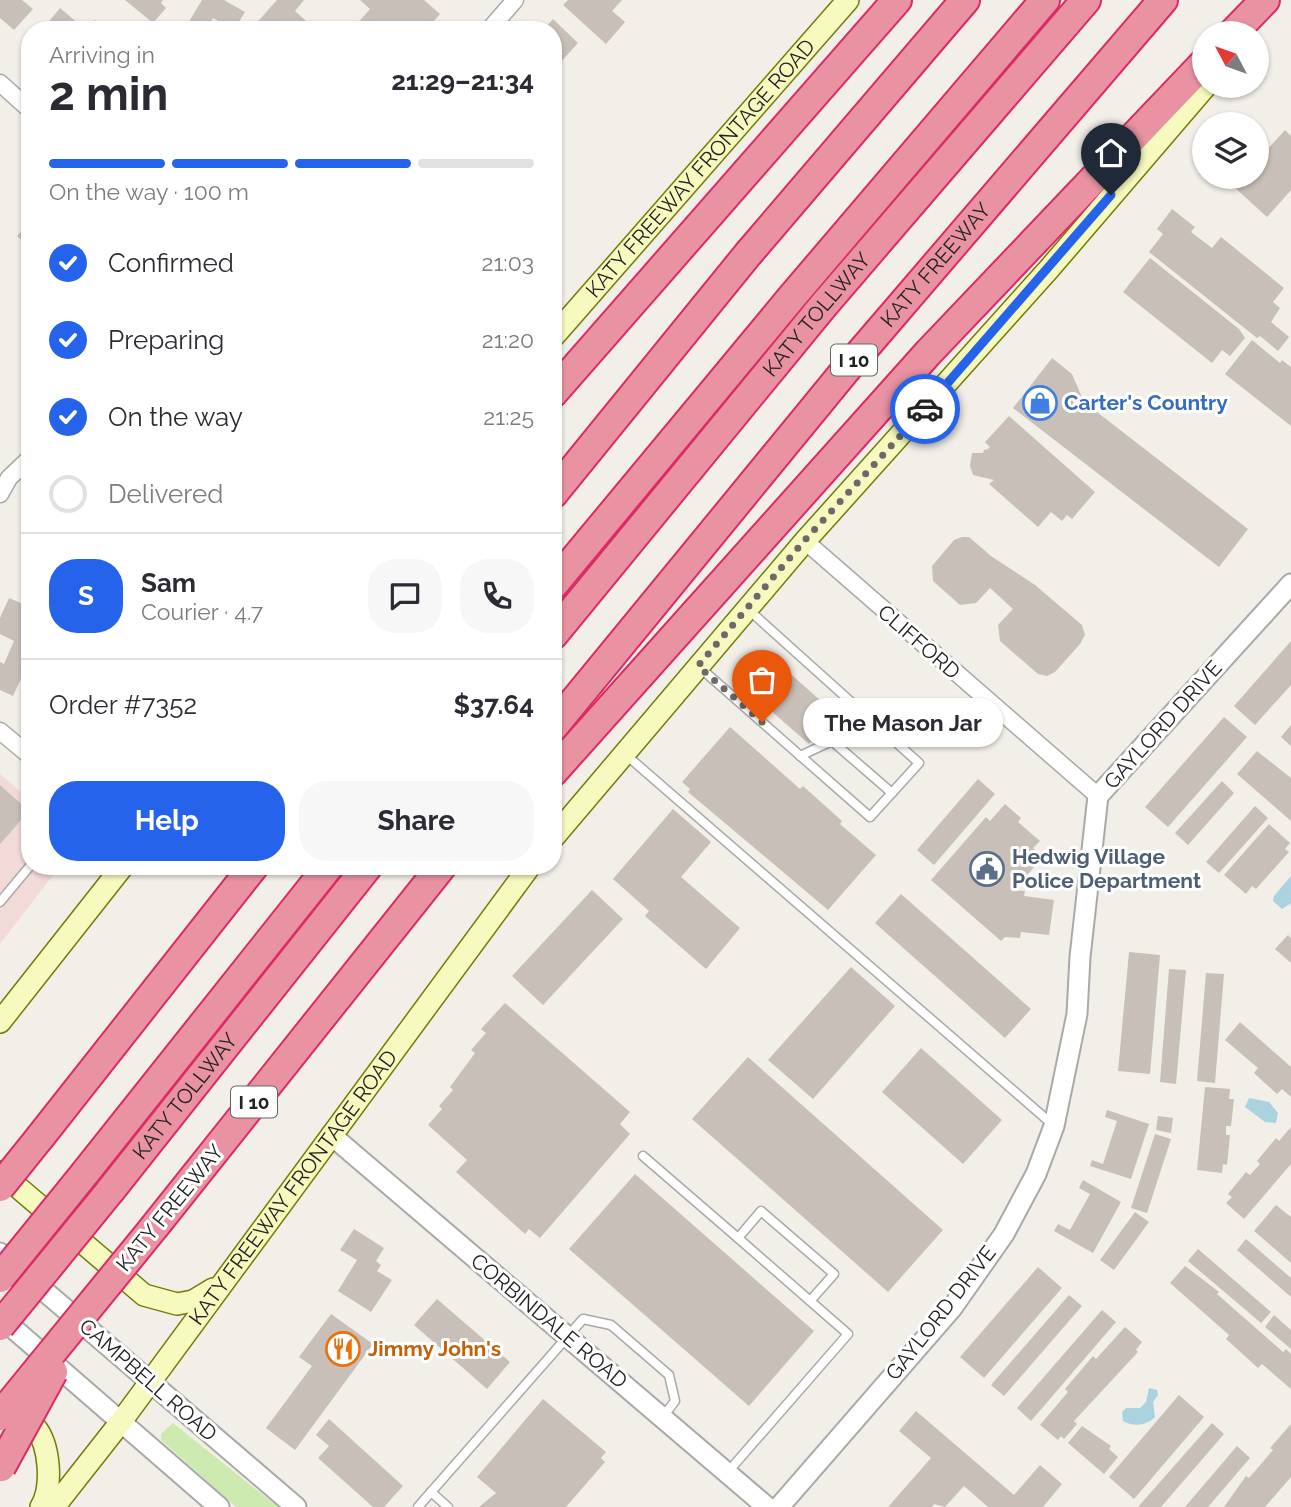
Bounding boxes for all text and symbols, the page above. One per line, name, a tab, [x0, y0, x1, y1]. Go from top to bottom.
north arrow	[1192, 21, 1269, 98]
map controls	[1192, 21, 1269, 189]
street label: KATY FREEWAY FRONTAGE ROAD	[580, 34, 820, 302]
text: Arriving in	[49, 41, 155, 68]
text: 21:29–21:34	[391, 66, 534, 96]
text: 2 min	[49, 67, 168, 121]
button: layers	[1192, 112, 1269, 189]
pin	[1081, 123, 1141, 195]
icon: home	[1092, 134, 1130, 172]
text: On the way · 100 m	[49, 178, 249, 205]
street label: KATY FREEWAY	[875, 197, 996, 332]
icon: check	[49, 244, 87, 282]
street label: KATY TOLLWAY	[757, 247, 876, 381]
text: Confirmed	[108, 248, 234, 278]
text: 21:03	[481, 249, 534, 276]
icon: check	[49, 321, 87, 359]
text: Preparing	[108, 325, 224, 355]
text: 21:20	[482, 326, 534, 353]
road number: I 10	[831, 344, 877, 376]
courier	[890, 374, 960, 444]
shop icon: Carter's Country	[1021, 384, 1059, 422]
icon: car	[906, 390, 944, 428]
place label: Carter's Country	[1064, 390, 1228, 415]
icon: check	[49, 398, 87, 436]
text: On the way	[108, 402, 243, 432]
text: 21:25	[483, 403, 534, 430]
text: Delivered	[108, 479, 223, 509]
button: chat	[368, 559, 442, 633]
button: phone	[460, 559, 534, 633]
text: Sam	[141, 568, 196, 598]
text: S	[78, 581, 94, 611]
text: Courier · 4.7	[141, 598, 263, 625]
street label: CLIFFORD	[873, 599, 966, 684]
pin	[732, 650, 792, 722]
street label: GAYLORD DRIVE	[1099, 655, 1227, 794]
icon: bag	[743, 661, 781, 699]
text: Order #7352	[49, 690, 197, 720]
text: $37.64	[454, 690, 534, 720]
callout: The Mason Jar	[804, 698, 1004, 746]
text: The Mason Jar	[824, 709, 982, 736]
button: Help	[49, 781, 285, 861]
button: Share	[299, 781, 534, 861]
place label: Hedwig Village Police Department	[1012, 844, 1201, 893]
public building icon: Hedwig Village Police Department	[968, 850, 1006, 888]
street label: KATY TOLLWAY	[127, 1028, 243, 1164]
street label: KATY FREEWAY FRONTAGE ROAD	[183, 1045, 402, 1330]
road number: I 10	[231, 1086, 277, 1118]
street label: KATY FREEWAY	[111, 1139, 229, 1276]
street label: GAYLORD DRIVE	[880, 1240, 1001, 1385]
street label: CORBINDALE ROAD	[466, 1248, 633, 1393]
street label: CAMPBELL ROAD	[74, 1313, 222, 1446]
restaurant icon: Jimmy John's	[324, 1330, 362, 1368]
place label: Jimmy John's	[368, 1336, 501, 1361]

